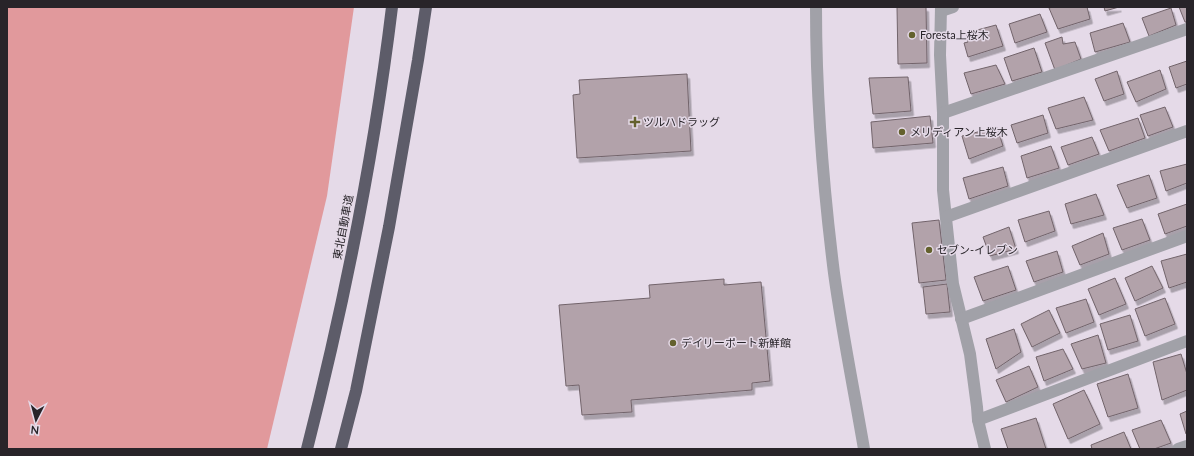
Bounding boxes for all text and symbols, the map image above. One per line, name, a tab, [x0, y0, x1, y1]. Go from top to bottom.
place label: Foresta上桜木	[920, 28, 989, 41]
marker: Foresta上桜木	[907, 30, 917, 40]
place label: ツルハドラッグ	[643, 115, 720, 128]
marker: ツルハドラッグ	[630, 117, 640, 127]
place label: メリディアン上桜木	[910, 125, 1008, 138]
marker: メリディアン上桜木	[897, 127, 907, 137]
street label: 東北自動車道	[330, 193, 355, 261]
place label: セブン-イレブン	[937, 243, 1018, 256]
marker: セブン-イレブン	[924, 245, 934, 255]
place label: デイリーポート新鮮館	[681, 336, 791, 349]
marker: デイリーポート新鮮館	[668, 338, 678, 348]
north arrow	[16, 400, 56, 440]
text: N	[30, 424, 40, 437]

